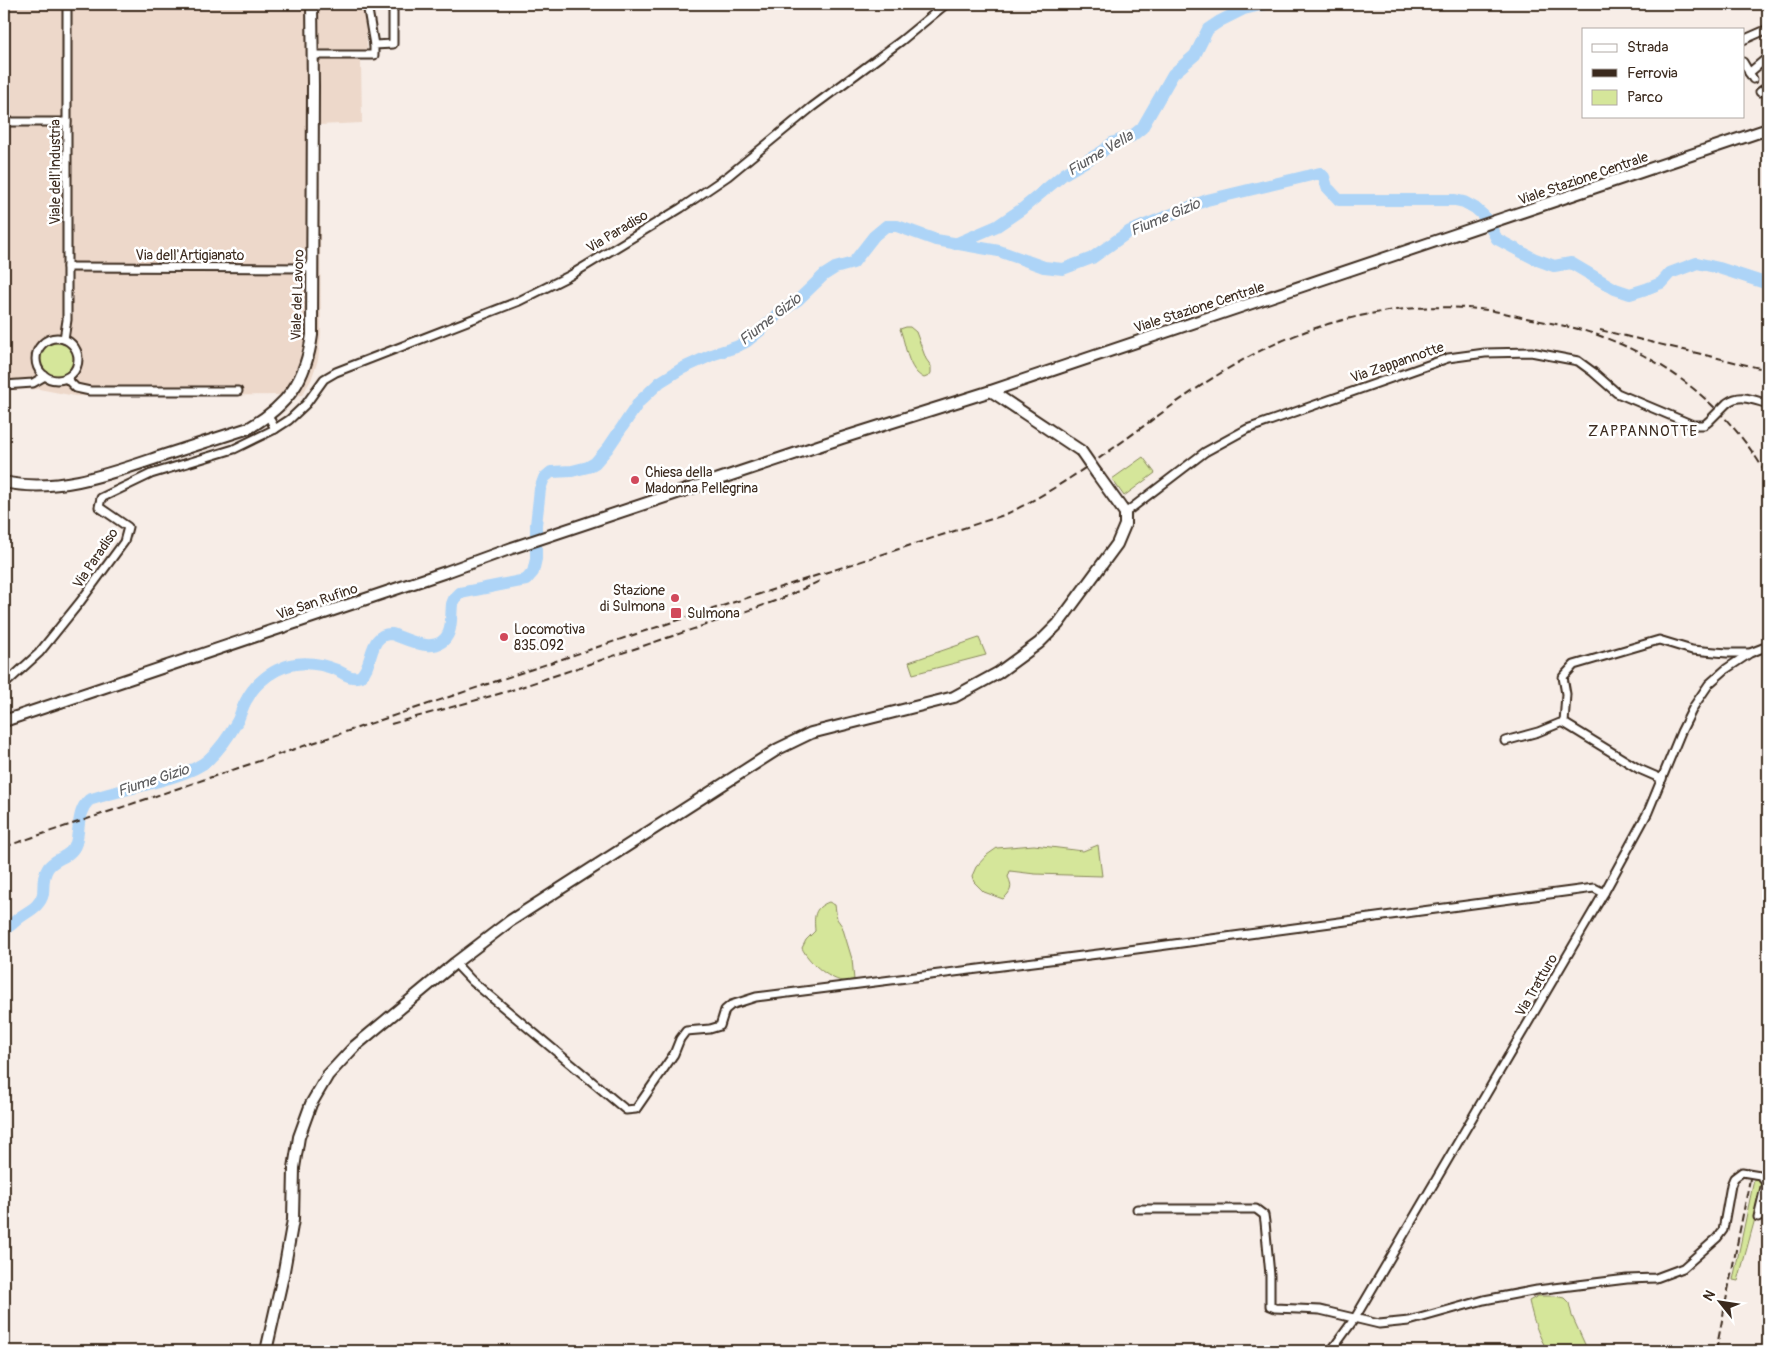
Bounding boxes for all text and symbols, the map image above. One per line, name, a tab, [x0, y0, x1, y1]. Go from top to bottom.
legend	[1582, 28, 1744, 118]
text: Strada	[1627, 38, 1668, 57]
text: Ferrovia	[1627, 64, 1678, 83]
text: Parco	[1627, 88, 1663, 107]
street label: Viale dell'Industria	[47, 119, 64, 225]
water label: Fiume Vella	[1064, 126, 1137, 180]
street label: Viale Stazione Centrale	[1516, 148, 1651, 209]
water label: Fiume Gizio	[1127, 194, 1204, 241]
street label: Via Paradiso	[583, 206, 652, 256]
street label: Via dell'Artigianato	[136, 247, 245, 264]
street label: Viale del Lavoro	[287, 249, 308, 341]
street label: Viale Stazione Centrale	[1132, 278, 1267, 337]
water label: Fiume Gizio	[735, 289, 806, 350]
street label: Via Zappannotte	[1348, 339, 1446, 386]
district label: ZAPPANNOTTE	[1588, 422, 1698, 441]
place label: Chiesa della Madonna Pellegrina	[645, 464, 758, 497]
marker: Chiesa della Madonna Pellegrina	[629, 474, 641, 486]
street label: Via Paradiso	[69, 525, 122, 592]
street label: Via San Rufino	[274, 579, 360, 623]
place label: Stazione di Sulmona	[600, 582, 665, 615]
marker: Stazione di Sulmona	[669, 592, 681, 604]
place label: Sulmona	[687, 605, 740, 622]
marker: Sulmona	[669, 606, 683, 620]
place label: Locomotiva 835.092	[514, 621, 585, 654]
marker: Locomotiva 835.092	[498, 631, 510, 643]
water label: Fiume Gizio	[115, 760, 192, 801]
street label: Via Tratturo	[1512, 951, 1561, 1020]
north arrow	[1694, 1278, 1744, 1328]
text: N	[1699, 1287, 1719, 1304]

